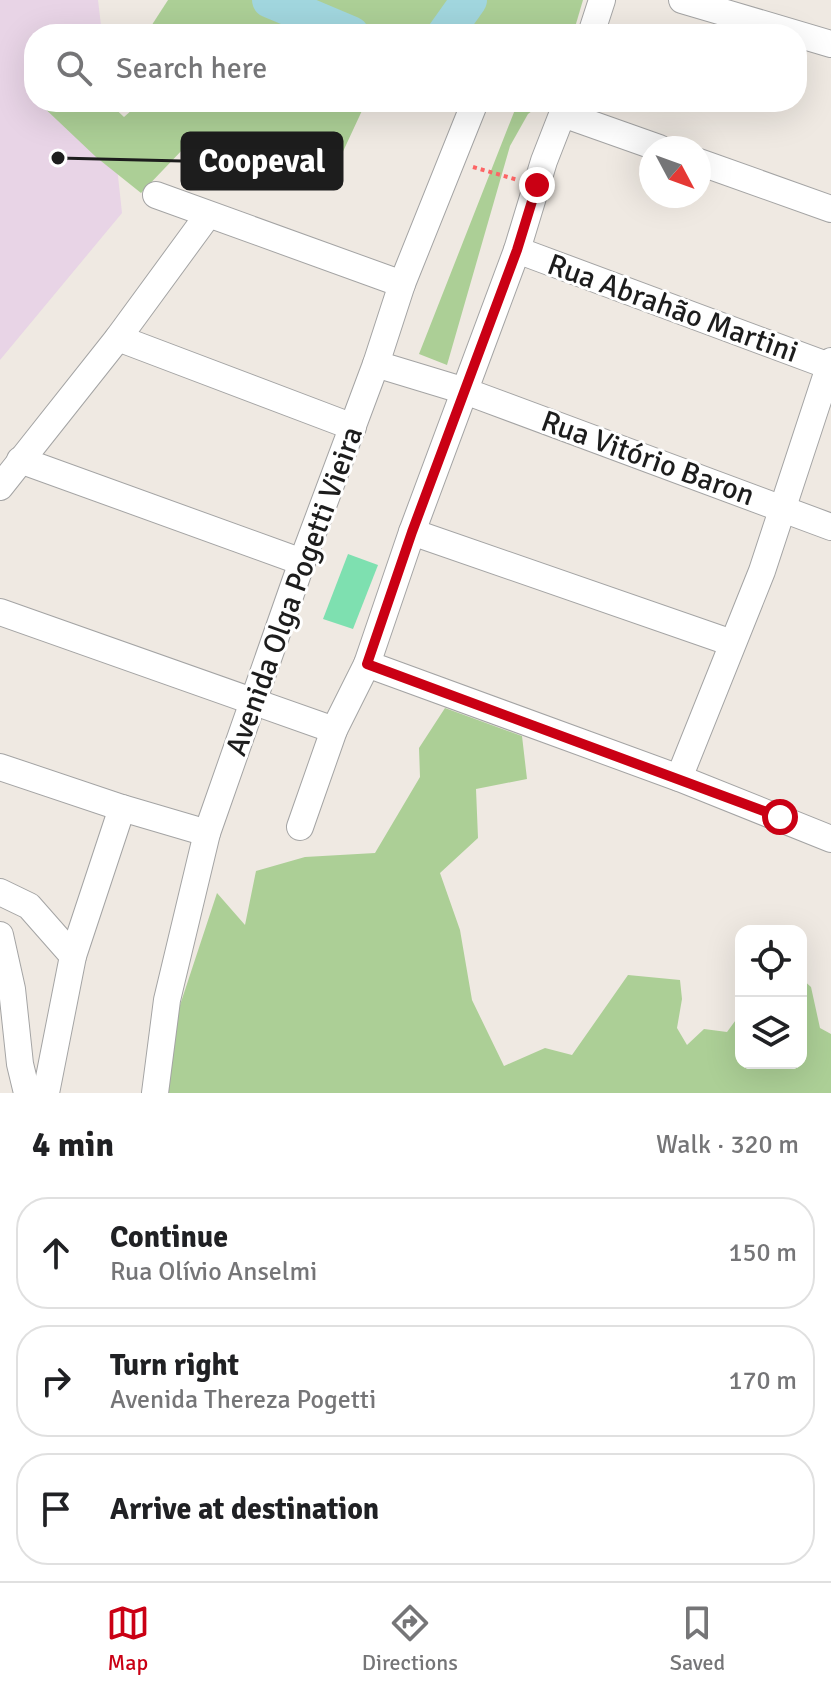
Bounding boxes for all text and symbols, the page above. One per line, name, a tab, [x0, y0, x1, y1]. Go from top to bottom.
search box	[24, 24, 807, 112]
icon: search	[52, 46, 96, 90]
text: Search here	[116, 50, 267, 87]
callout: Coopeval	[182, 133, 342, 189]
north arrow	[639, 136, 711, 208]
text: Coopeval	[198, 142, 326, 181]
route end	[519, 167, 555, 203]
street label: Rua Abrahão Martini	[543, 246, 803, 371]
street label: Rua Vitório Baron	[536, 403, 760, 514]
street label: Avenida Olga Pogetti Vieira	[218, 422, 371, 761]
route start	[762, 799, 798, 835]
map controls	[735, 925, 807, 1069]
button: locate	[735, 925, 807, 997]
button: layers	[735, 997, 807, 1069]
text: 4 min	[32, 1124, 114, 1166]
text: Walk · 320 m	[656, 1129, 799, 1161]
text: Continue	[110, 1219, 228, 1256]
icon: ahead	[34, 1231, 78, 1275]
text: 150 m	[728, 1237, 797, 1269]
text: Rua Olívio Anselmi	[110, 1256, 317, 1288]
text: Turn right	[110, 1347, 239, 1384]
icon: right	[34, 1359, 78, 1403]
text: 170 m	[728, 1365, 797, 1397]
text: Avenida Thereza Pogetti	[110, 1384, 376, 1416]
icon: arrive	[34, 1487, 78, 1531]
text: Arrive at destination	[110, 1491, 379, 1528]
tab: Map	[106, 1601, 150, 1676]
tab: Directions	[362, 1601, 458, 1676]
tab: Saved	[670, 1601, 725, 1676]

